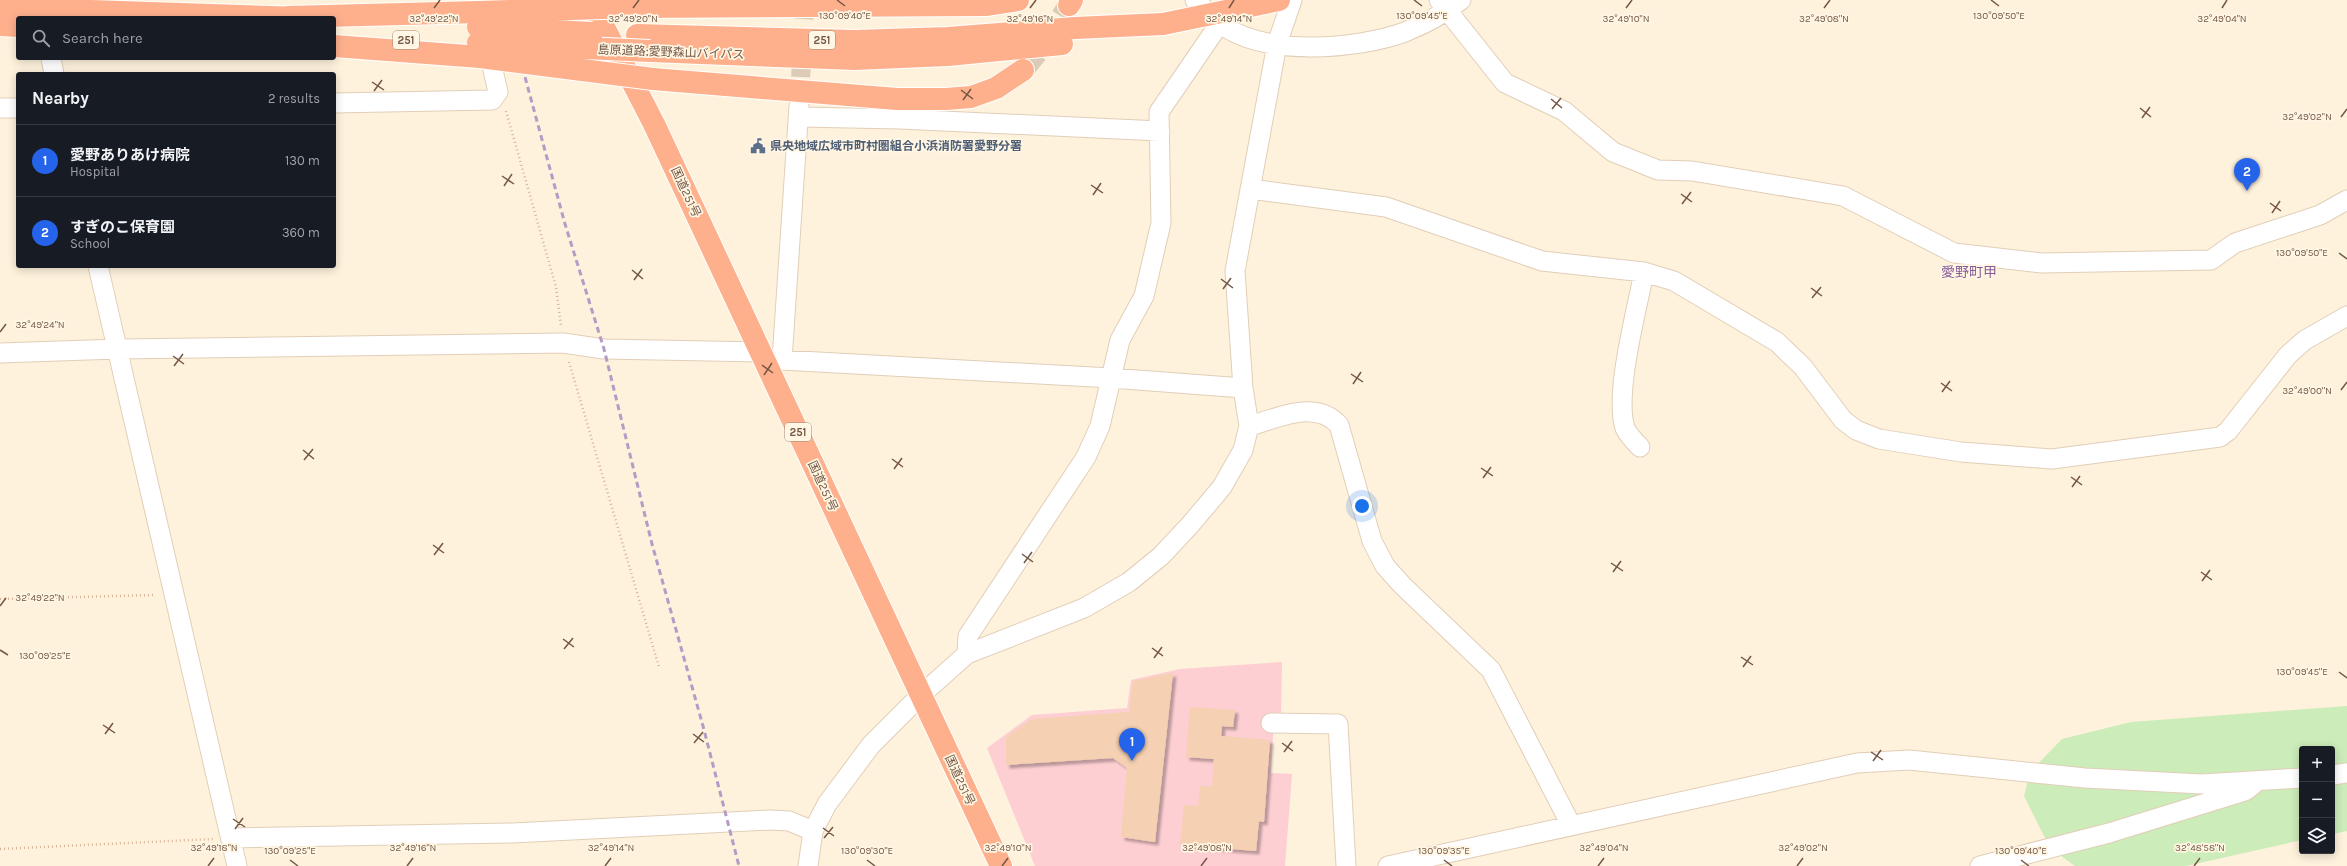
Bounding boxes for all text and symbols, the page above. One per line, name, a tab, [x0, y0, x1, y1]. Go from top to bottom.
text: 130°09'40"E	[819, 10, 871, 22]
text: 130°09'45"E	[1396, 10, 1448, 22]
text: 130°09'50"E	[1973, 10, 2025, 22]
text: 32°49'22"N	[409, 13, 459, 25]
text: 32°49'20"N	[608, 13, 658, 25]
text: 32°49'16"N	[1007, 13, 1053, 25]
text: 32°49'14"N	[1206, 13, 1252, 25]
text: 32°49'10"N	[1603, 13, 1649, 25]
text: 32°49'08"N	[1799, 13, 1849, 25]
text: 32°49'04"N	[2197, 13, 2247, 25]
search box	[16, 16, 336, 60]
icon: search	[30, 27, 52, 49]
text: Search here	[62, 29, 143, 47]
road number: 251	[393, 31, 419, 49]
road number: 251	[809, 31, 835, 49]
street label: 島原道路;愛野森山バイパス	[597, 42, 745, 62]
text: Nearby	[32, 88, 89, 108]
text: 2 results	[268, 91, 320, 106]
text: 32°49'02"N	[2282, 111, 2332, 123]
public building icon: 県央地域広域市町村圏組合小浜消防署愛野分署	[749, 137, 767, 155]
place label: 県央地域広域市町村圏組合小浜消防署愛野分署	[770, 139, 1022, 153]
text: 愛野ありあけ病院	[70, 146, 190, 164]
text: 1	[43, 153, 47, 168]
text: 130 m	[285, 153, 320, 168]
pin: 2	[2234, 158, 2260, 191]
text: Hospital	[70, 164, 120, 179]
street label: 国道251号	[668, 165, 704, 219]
text: すぎのこ保育園	[70, 218, 175, 236]
text: 2	[41, 225, 49, 240]
text: 360 m	[282, 225, 320, 240]
text: School	[70, 236, 110, 251]
text: 130°09'50"E	[2276, 247, 2328, 259]
district label: 愛野町甲	[1941, 264, 1997, 281]
text: 32°49'24"N	[15, 319, 65, 331]
text: 32°49'00"N	[2282, 385, 2332, 397]
road number: 251	[785, 423, 811, 441]
street label: 国道251号	[805, 459, 841, 513]
your location	[1352, 496, 1372, 516]
text: 32°49'22"N	[15, 592, 65, 604]
text: 130°09'25"E	[19, 650, 71, 662]
text: 130°09'45"E	[2276, 666, 2328, 678]
pin: 1	[1119, 728, 1145, 761]
map controls	[2299, 746, 2335, 854]
button: +	[2299, 746, 2335, 782]
street label: 国道251号	[942, 753, 978, 807]
button: −	[2299, 782, 2335, 818]
button: layers	[2299, 818, 2335, 854]
text: 32°49'18"N	[190, 842, 238, 854]
text: 32°49'16"N	[390, 842, 436, 854]
text: 32°49'14"N	[588, 842, 634, 854]
text: 32°49'10"N	[985, 842, 1031, 854]
text: 32°49'08"N	[1182, 842, 1232, 854]
text: 32°49'04"N	[1579, 842, 1629, 854]
text: 32°49'02"N	[1778, 842, 1828, 854]
text: 32°48'58"N	[2175, 842, 2225, 854]
text: 130°09'25"E	[264, 845, 316, 857]
text: 130°09'30"E	[841, 845, 893, 857]
text: 130°09'35"E	[1418, 845, 1470, 857]
text: 130°09'40"E	[1995, 845, 2047, 857]

